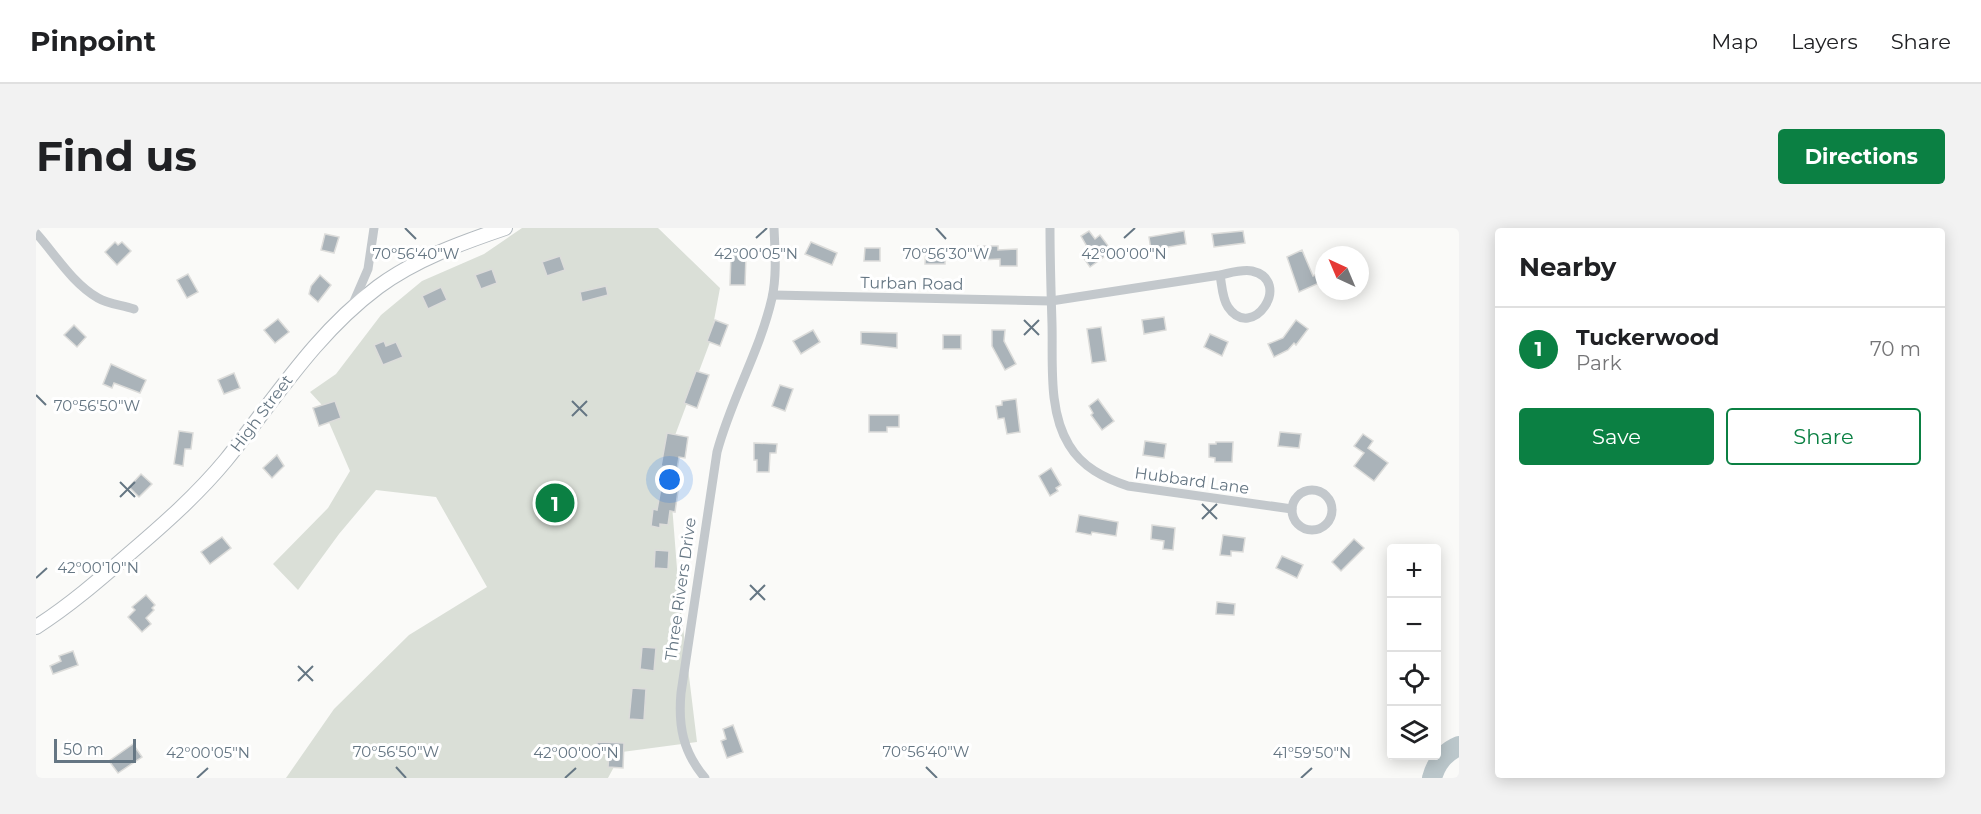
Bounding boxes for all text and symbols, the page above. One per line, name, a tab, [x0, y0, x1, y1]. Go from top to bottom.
text: Pinpoint	[30, 24, 156, 58]
text: Map	[1711, 29, 1758, 54]
text: Layers	[1791, 29, 1858, 54]
text: Share	[1891, 29, 1951, 54]
button: Directions	[1778, 129, 1945, 184]
text: Find us	[36, 130, 197, 182]
text: 70°56'40"W	[372, 244, 460, 263]
text: 42°00'05"N	[714, 244, 798, 263]
text: 70°56'30"W	[903, 244, 990, 263]
text: 42°00'00"N	[1081, 244, 1167, 263]
north arrow	[1315, 246, 1369, 300]
text: Nearby	[1519, 251, 1616, 283]
street label: Turban Road	[860, 273, 964, 294]
text: Tuckerwood	[1576, 324, 1719, 351]
text: 1	[1535, 337, 1542, 361]
text: 70 m	[1870, 337, 1921, 361]
text: Park	[1576, 351, 1622, 375]
street label: High Street	[226, 371, 297, 456]
text: 70°56'50"W	[54, 396, 141, 415]
button: Save	[1519, 408, 1714, 465]
button: Share	[1726, 408, 1921, 465]
street label: Hubbard Lane	[1133, 463, 1250, 498]
your location	[655, 465, 684, 494]
pin: 1	[536, 480, 574, 526]
street label: Three Rivers Drive	[661, 516, 700, 662]
map controls	[1387, 544, 1441, 760]
button: +	[1387, 544, 1441, 598]
text: 42°00'10"N	[57, 558, 139, 577]
button: −	[1387, 598, 1441, 652]
button: locate	[1387, 652, 1441, 706]
button: layers	[1387, 706, 1441, 760]
scale bar	[54, 736, 136, 764]
text: 50 m	[63, 740, 104, 759]
text: 70°56'50"W	[353, 742, 440, 761]
text: 70°56'40"W	[882, 742, 970, 761]
text: 42°00'05"N	[166, 743, 250, 762]
text: 42°00'00"N	[533, 743, 619, 762]
text: 41°59'50"N	[1273, 743, 1351, 762]

